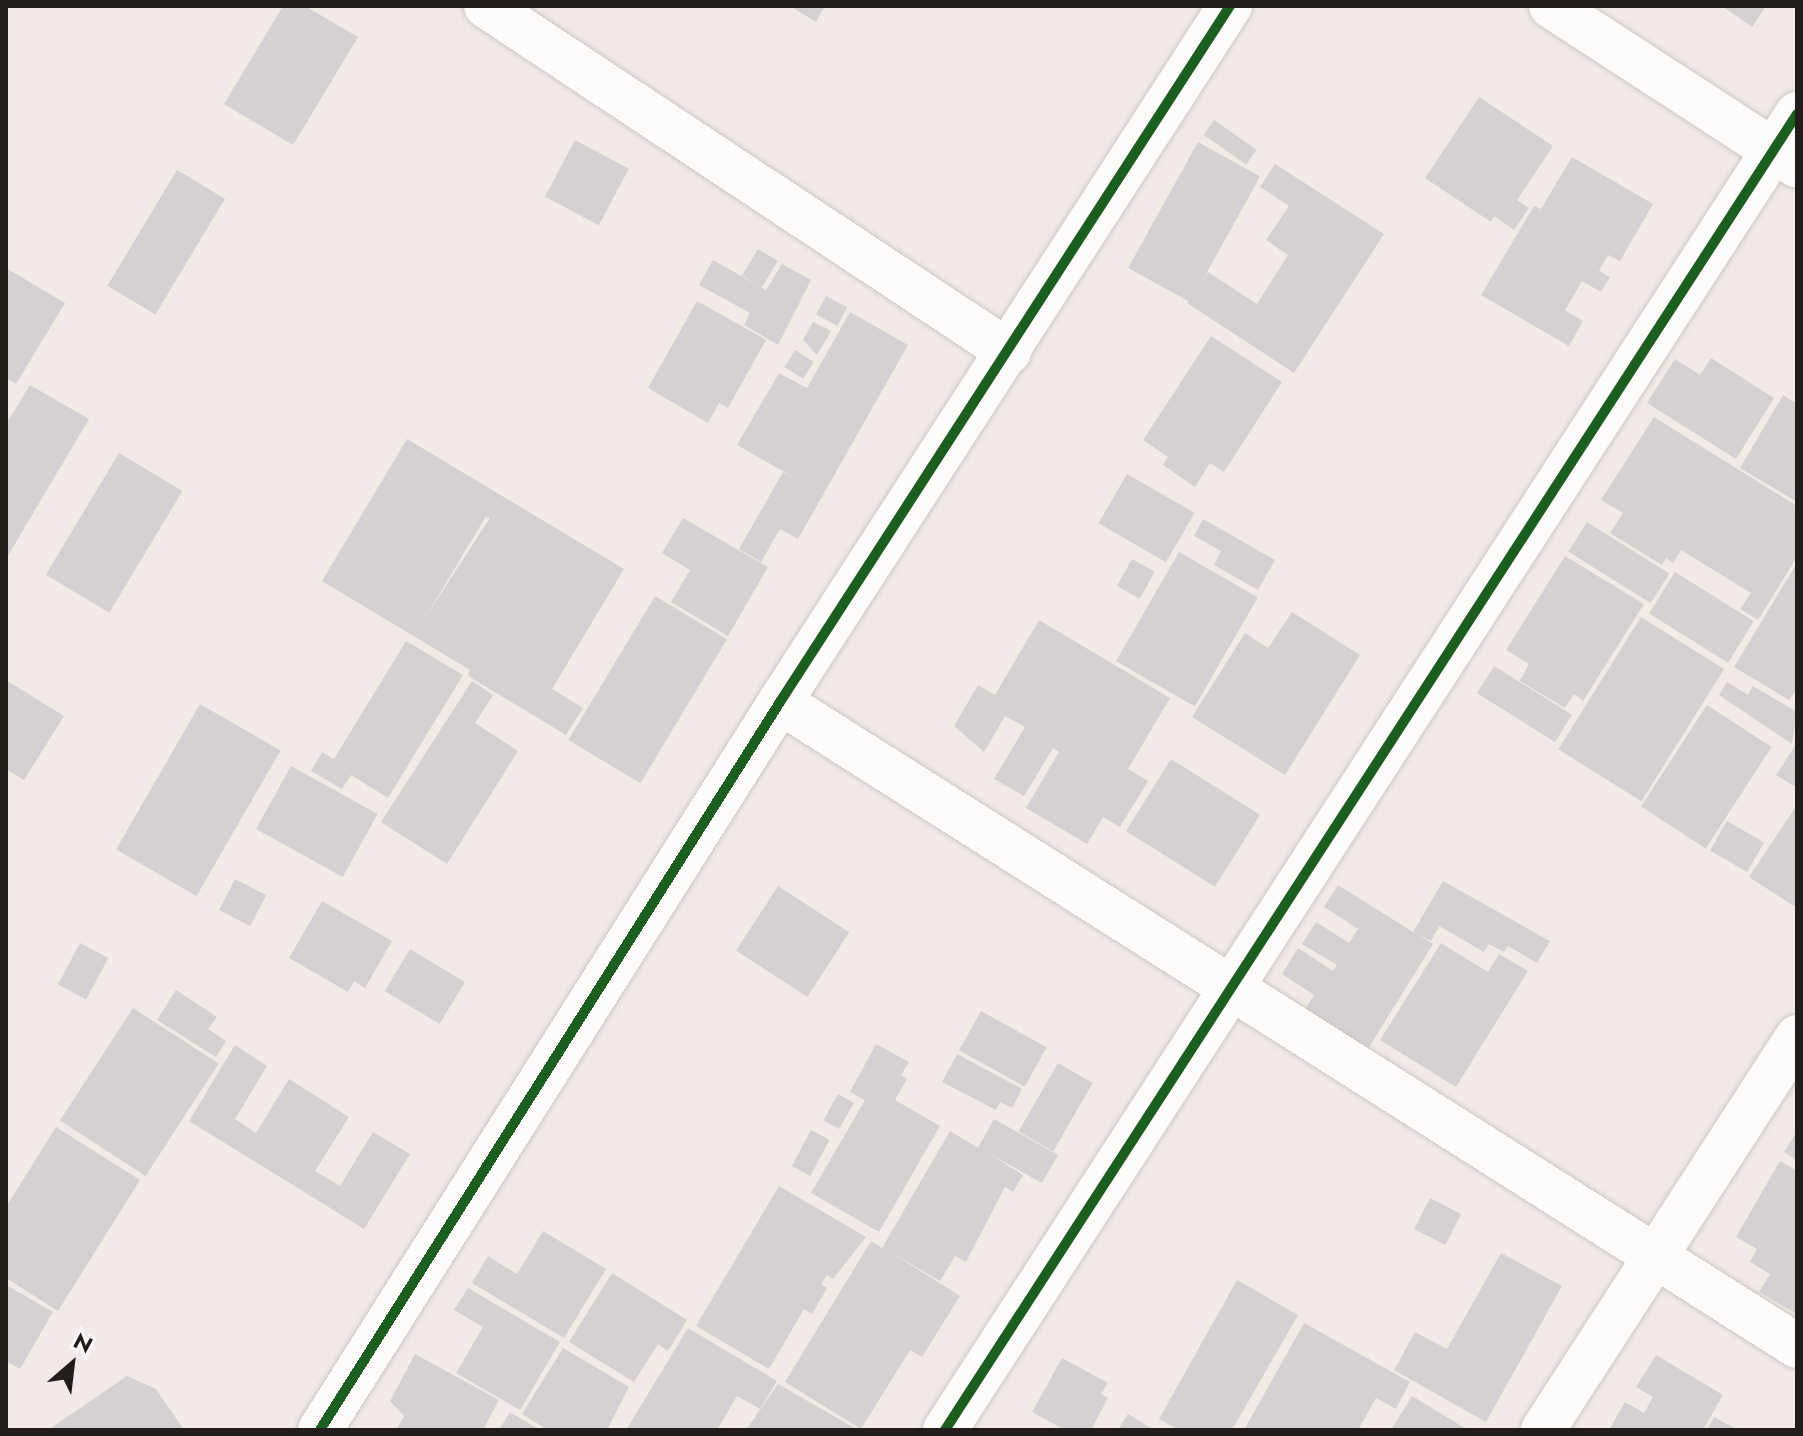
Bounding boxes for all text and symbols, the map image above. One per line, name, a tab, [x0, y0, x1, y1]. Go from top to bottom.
north arrow	[32, 1324, 112, 1404]
text: N	[68, 1325, 98, 1361]

